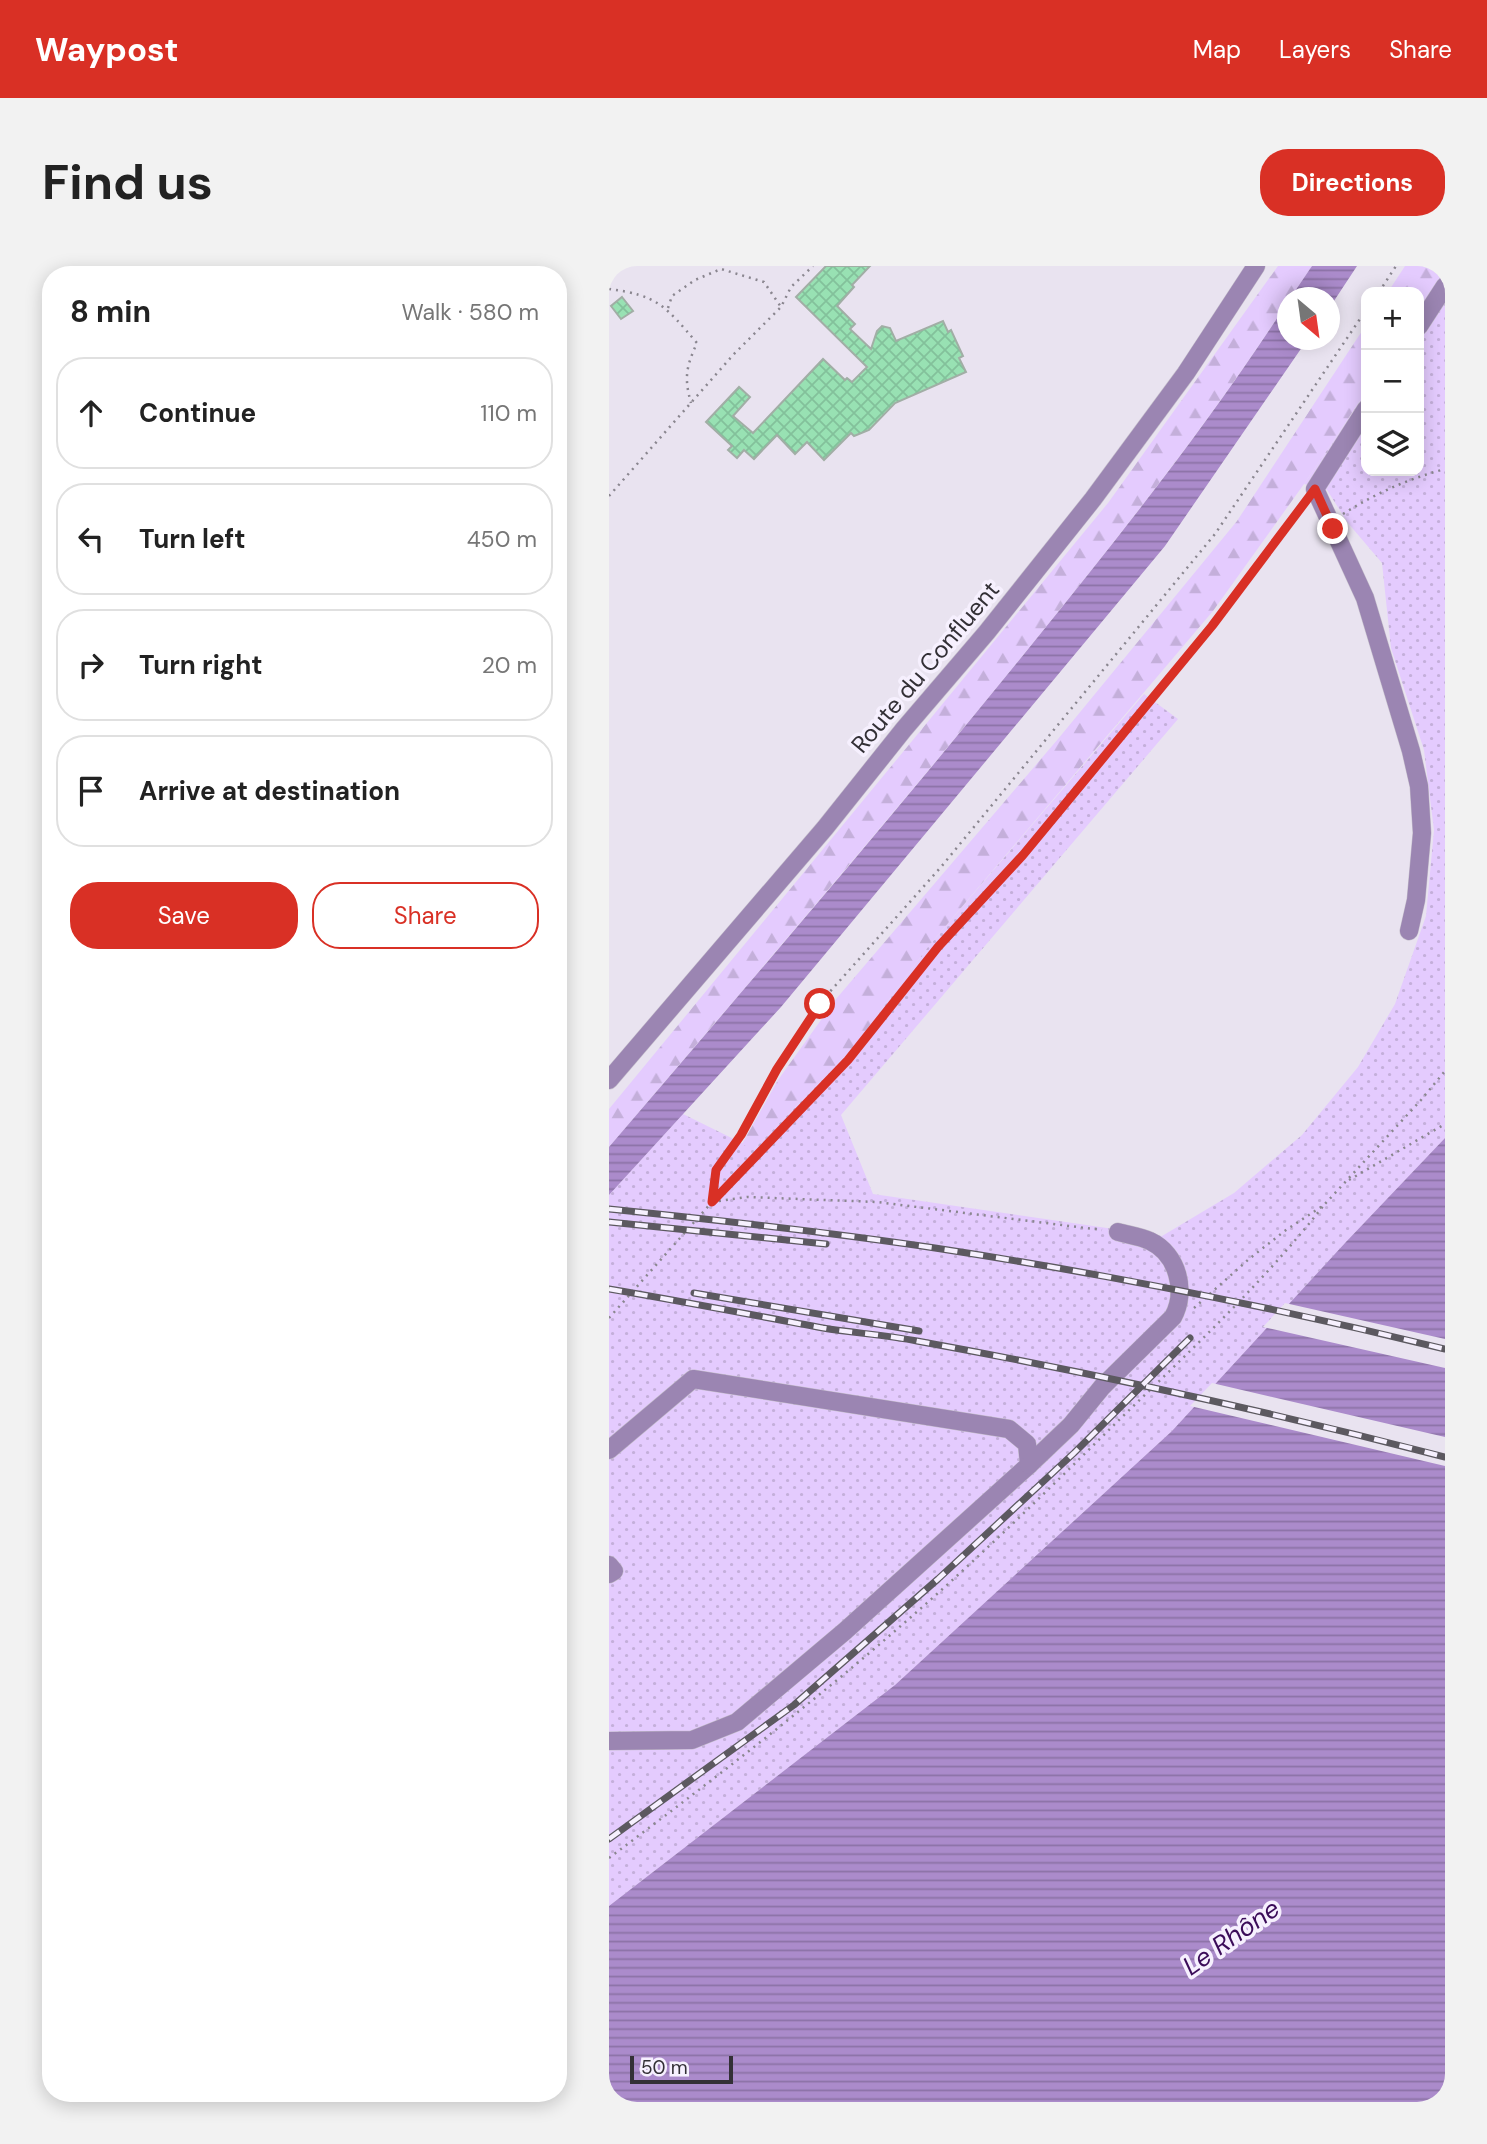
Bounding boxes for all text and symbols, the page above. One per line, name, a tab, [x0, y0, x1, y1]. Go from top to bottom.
text: Waypost	[35, 28, 178, 71]
text: Map	[1193, 34, 1241, 65]
text: Layers	[1279, 34, 1351, 65]
text: Share	[1389, 34, 1452, 65]
button: Directions	[1260, 149, 1445, 216]
text: Find us	[42, 150, 213, 214]
north arrow	[1277, 287, 1340, 350]
map controls	[1361, 287, 1424, 476]
button: +	[1361, 287, 1424, 350]
text: 8 min	[70, 292, 151, 331]
text: Walk · 580 m	[401, 297, 539, 327]
button: −	[1361, 350, 1424, 413]
icon: ahead	[72, 394, 110, 432]
text: Continue	[139, 396, 256, 430]
text: 110 m	[480, 398, 537, 428]
button: layers	[1361, 413, 1424, 476]
route end	[1317, 513, 1348, 544]
icon: left	[72, 520, 110, 558]
text: Turn left	[139, 522, 246, 556]
text: 450 m	[467, 524, 537, 554]
street label: Route du Confluent	[844, 575, 1006, 759]
icon: right	[72, 646, 110, 684]
text: Turn right	[139, 648, 263, 682]
text: 20 m	[482, 650, 537, 680]
icon: arrive	[72, 772, 110, 810]
text: Arrive at destination	[139, 774, 400, 808]
button: Save	[70, 882, 298, 949]
button: Share	[312, 882, 539, 949]
route start	[804, 988, 835, 1019]
water label: Le Rhône	[1176, 1891, 1286, 1983]
scale bar	[630, 2053, 733, 2085]
text: 50 m	[641, 2055, 688, 2080]

